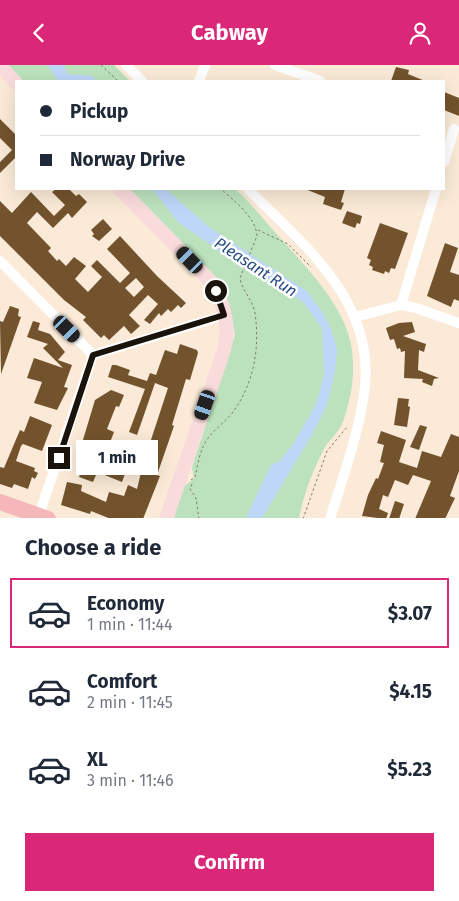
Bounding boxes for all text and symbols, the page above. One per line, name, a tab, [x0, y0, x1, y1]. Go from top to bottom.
icon: back	[25, 19, 53, 47]
text: Cabway	[191, 19, 268, 46]
icon: person	[406, 19, 434, 47]
text: Pickup	[70, 100, 128, 123]
text: Norway Drive	[70, 148, 185, 171]
water label: Pleasant Run	[211, 233, 301, 301]
car	[174, 244, 205, 276]
route start	[205, 280, 227, 302]
car	[51, 313, 82, 345]
car	[193, 388, 216, 422]
callout: 1 min	[76, 441, 159, 475]
route end	[48, 447, 70, 469]
text: 1 min	[98, 448, 136, 467]
text: Choose a ride	[25, 534, 161, 561]
icon: car	[27, 591, 72, 636]
text: Economy	[87, 592, 164, 615]
text: $3.07	[388, 602, 432, 625]
text: 1 min · 11:44	[87, 615, 173, 634]
icon: car	[27, 669, 72, 714]
text: Comfort	[87, 670, 157, 693]
text: $4.15	[389, 680, 432, 703]
text: 2 min · 11:45	[87, 693, 173, 712]
icon: car	[27, 747, 72, 792]
text: XL	[87, 748, 108, 771]
text: $5.23	[387, 758, 432, 781]
text: 3 min · 11:46	[87, 771, 174, 790]
button: Confirm	[25, 833, 434, 891]

